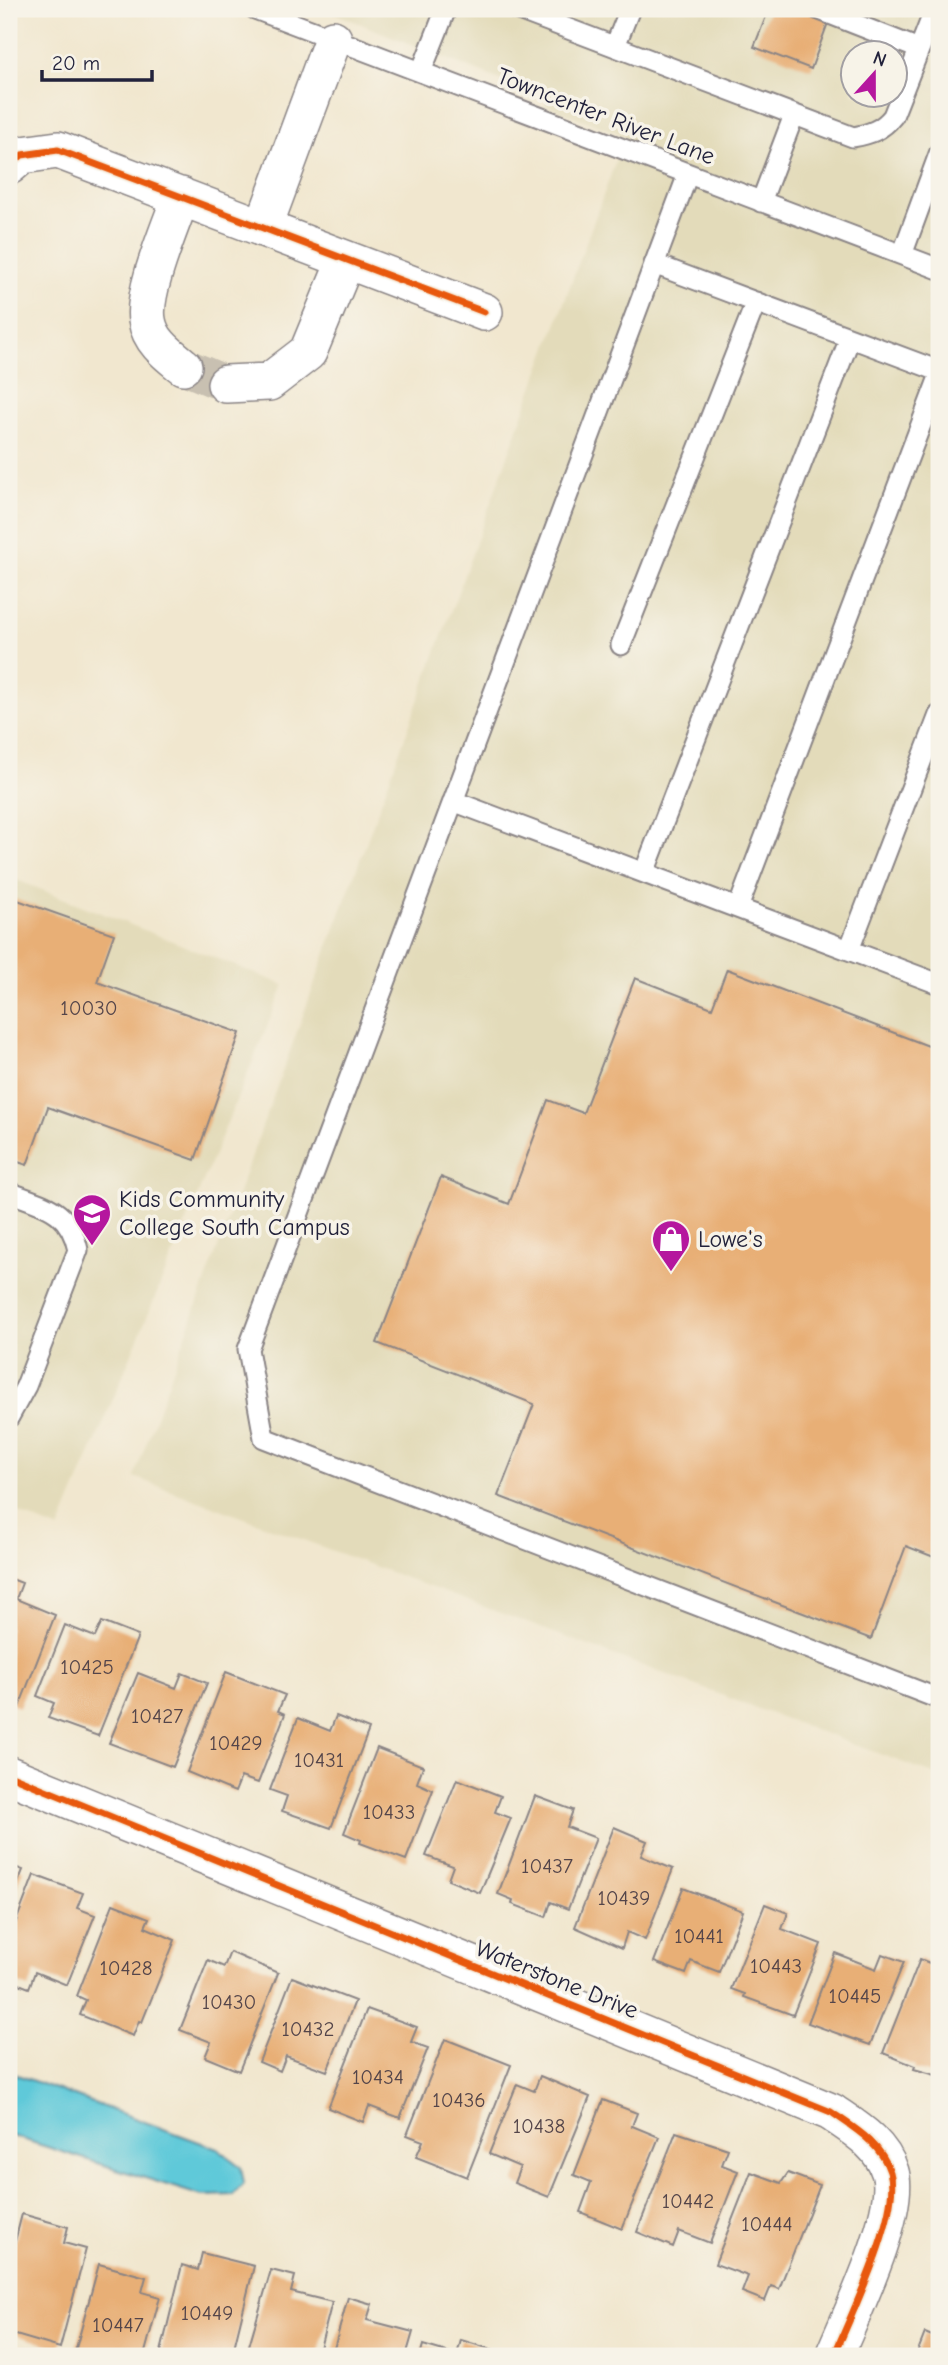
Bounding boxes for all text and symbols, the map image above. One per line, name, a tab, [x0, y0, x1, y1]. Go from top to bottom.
scale bar	[42, 38, 152, 82]
north arrow	[839, 38, 909, 108]
text: N	[870, 47, 889, 72]
text: 20 m	[52, 51, 100, 75]
street label: Towncenter River Lane	[493, 62, 719, 170]
house number: 10030	[60, 996, 118, 1020]
place label: Kids Community College South Campus	[119, 1185, 350, 1241]
school or university icon: Kids Community College South Campus	[71, 1192, 113, 1247]
shop icon: Lowe's	[650, 1218, 692, 1273]
place label: Lowe's	[698, 1225, 763, 1253]
house number: 10425	[60, 1655, 114, 1679]
house number: 10427	[131, 1704, 183, 1728]
house number: 10429	[209, 1731, 263, 1755]
house number: 10431	[294, 1748, 344, 1772]
house number: 10433	[363, 1800, 415, 1824]
house number: 10437	[521, 1854, 573, 1878]
house number: 10439	[597, 1886, 651, 1910]
house number: 10441	[674, 1924, 724, 1948]
street label: Waterstone Drive	[472, 1934, 642, 2024]
house number: 10443	[750, 1954, 802, 1978]
house number: 10428	[99, 1956, 153, 1980]
house number: 10445	[829, 1984, 881, 2008]
house number: 10430	[202, 1990, 256, 2014]
house number: 10432	[282, 2017, 334, 2041]
house number: 10434	[352, 2065, 404, 2089]
house number: 10436	[432, 2088, 486, 2112]
house number: 10438	[513, 2114, 565, 2138]
house number: 10442	[662, 2189, 714, 2213]
house number: 10444	[741, 2212, 793, 2236]
house number: 10449	[181, 2301, 233, 2325]
house number: 10447	[92, 2313, 144, 2337]

